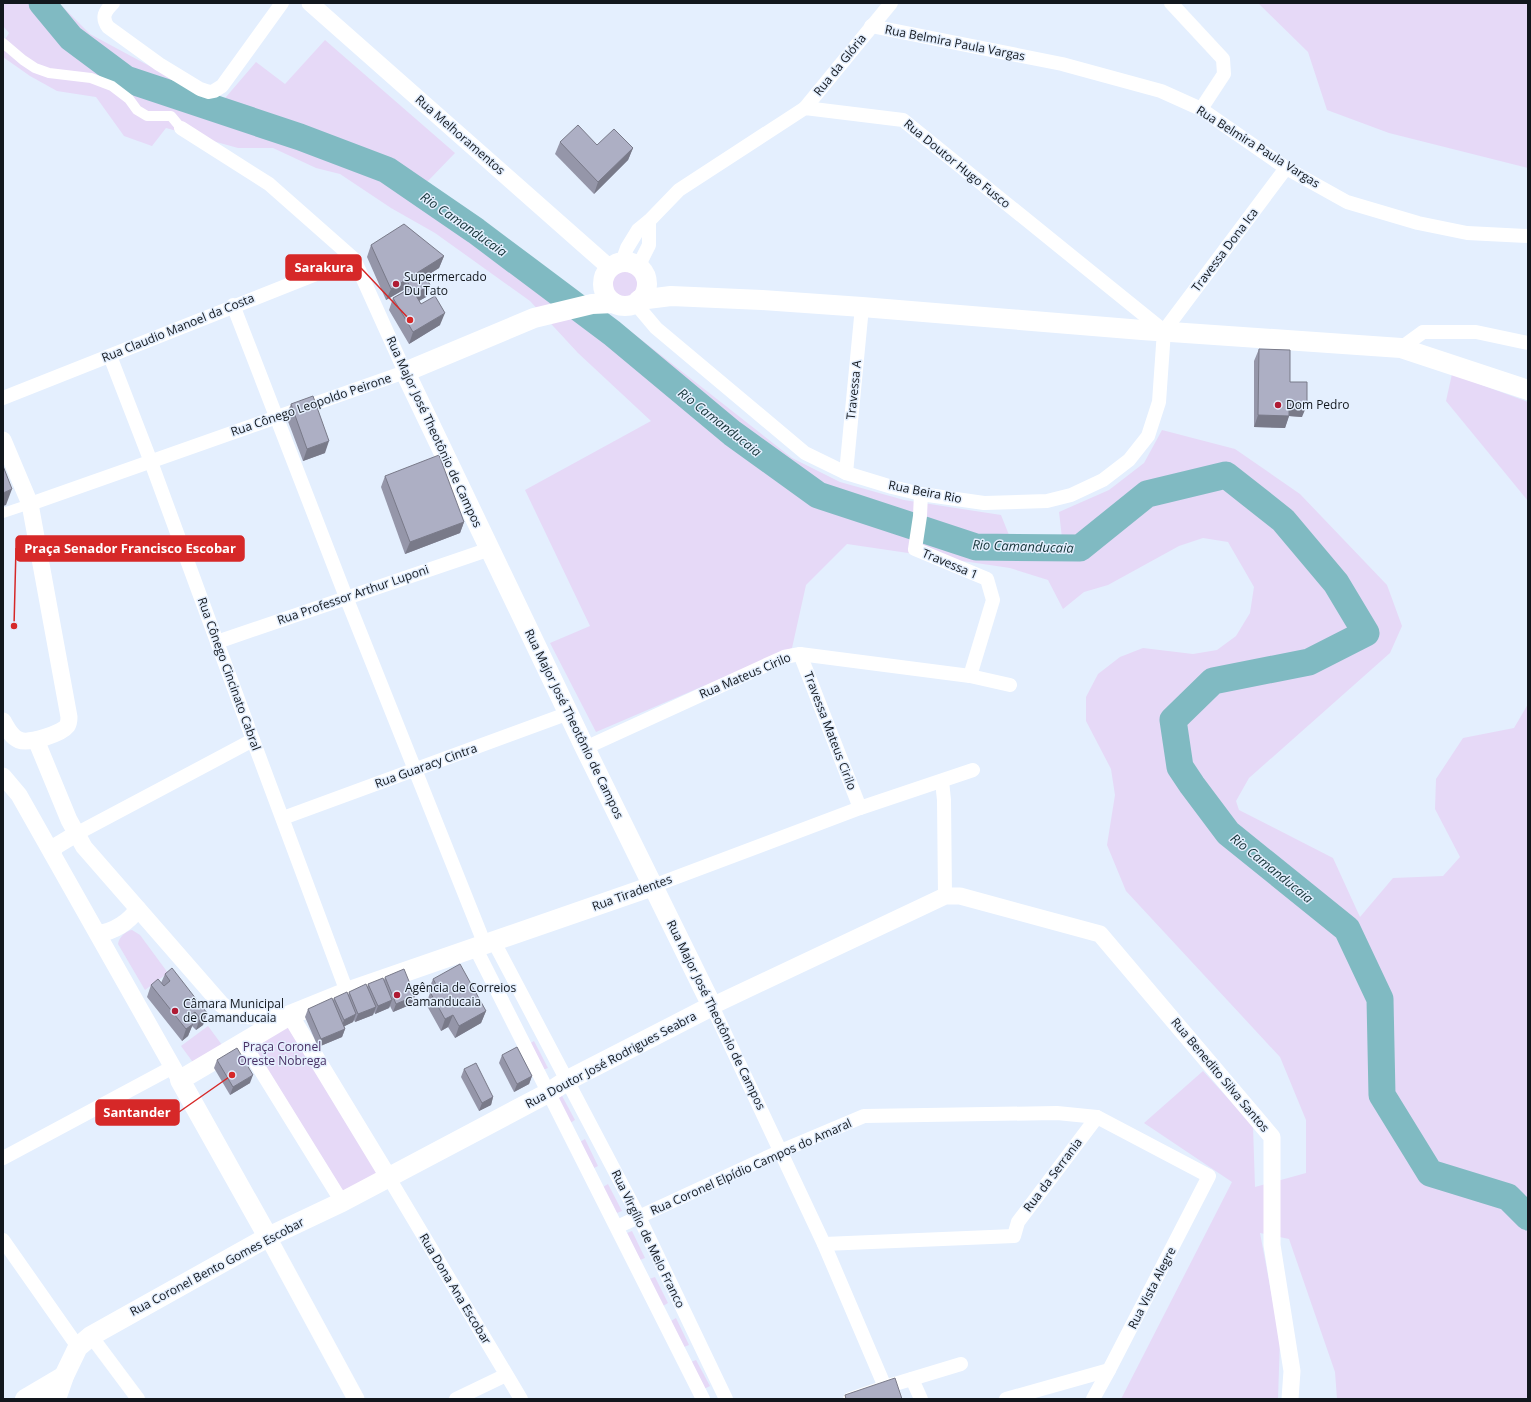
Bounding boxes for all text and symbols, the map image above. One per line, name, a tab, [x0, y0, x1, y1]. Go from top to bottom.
street label: Rua Belmira Paula Vargas	[883, 21, 1027, 65]
street label: Rua da Glória	[809, 30, 870, 99]
street label: Rua Melhoramentos	[412, 91, 509, 179]
street label: Rua Belmira Paula Vargas	[1193, 102, 1323, 192]
street label: Rua Doutor Hugo Fusco	[900, 115, 1014, 212]
water label: Rio Camanducaia	[417, 188, 511, 261]
street label: Travessa Dona Ica	[1187, 204, 1262, 295]
callout: Sarakura	[286, 255, 361, 280]
text: Sarakura	[294, 258, 354, 276]
place label: Supermercado Du Tato	[404, 268, 487, 299]
marker: Supermercado Du Tato	[391, 279, 401, 289]
street label: Rua Claudio Manoel da Costa	[99, 289, 257, 366]
street label: Rua Major José Theotônio de Campos	[383, 333, 486, 530]
street label: Travessa A	[842, 359, 865, 421]
street label: Rua Cônego Leopoldo Peirone	[228, 369, 394, 440]
water label: Rio Camanducaia	[674, 384, 766, 461]
place label: Dom Pedro	[1286, 396, 1350, 413]
marker: Dom Pedro	[1273, 400, 1283, 410]
street label: Rua Beira Rio	[887, 476, 963, 507]
water label: Rio Camanducaia	[972, 535, 1075, 557]
callout: Praça Senador Francisco Escobar	[16, 536, 244, 561]
text: Praça Senador Francisco Escobar	[24, 539, 236, 557]
street label: Travessa 1	[920, 544, 981, 583]
street label: Rua Professor Arthur Luponi	[275, 561, 431, 629]
street label: Rua Cônego Cincinato Cabral	[194, 595, 265, 753]
street label: Rua Major José Theotônio de Campos	[521, 626, 628, 822]
street label: Rua Mateus Cirilo	[696, 649, 793, 703]
street label: Travessa Mateus Cirilo	[800, 669, 861, 792]
street label: Rua Guaracy Cintra	[372, 739, 479, 792]
water label: Rio Camanducaia	[1227, 829, 1318, 907]
street label: Rua Tiradentes	[589, 870, 674, 915]
street label: Rua Major José Theotônio de Campos	[663, 917, 770, 1113]
place label: Agência de Correios Camanducaia	[405, 979, 517, 1010]
marker: Agência de Correios Camanducaia	[392, 990, 402, 1000]
place label: Câmara Municipal de Camanducaia	[183, 995, 284, 1026]
marker: Câmara Municipal de Camanducaia	[170, 1006, 180, 1016]
street label: Rua Doutor José Rodrigues Seabra	[522, 1007, 699, 1112]
street label: Rua Benedito Silva Santos	[1167, 1014, 1273, 1136]
park label: Praça Coronel Oreste Nobrega	[237, 1038, 327, 1069]
callout: Santander	[96, 1100, 179, 1125]
text: Santander	[103, 1103, 171, 1121]
street label: Rua Coronel Elpídio Campos do Amaral	[647, 1114, 854, 1219]
street label: Rua da Serrania	[1019, 1134, 1086, 1215]
street label: Rua Virgílio de Melo Franco	[608, 1167, 689, 1311]
street label: Rua Coronel Bento Gomes Escobar	[127, 1213, 307, 1320]
street label: Rua Dona Ana Escobar	[416, 1230, 495, 1347]
street label: Rua Vista Alegre	[1124, 1244, 1180, 1332]

